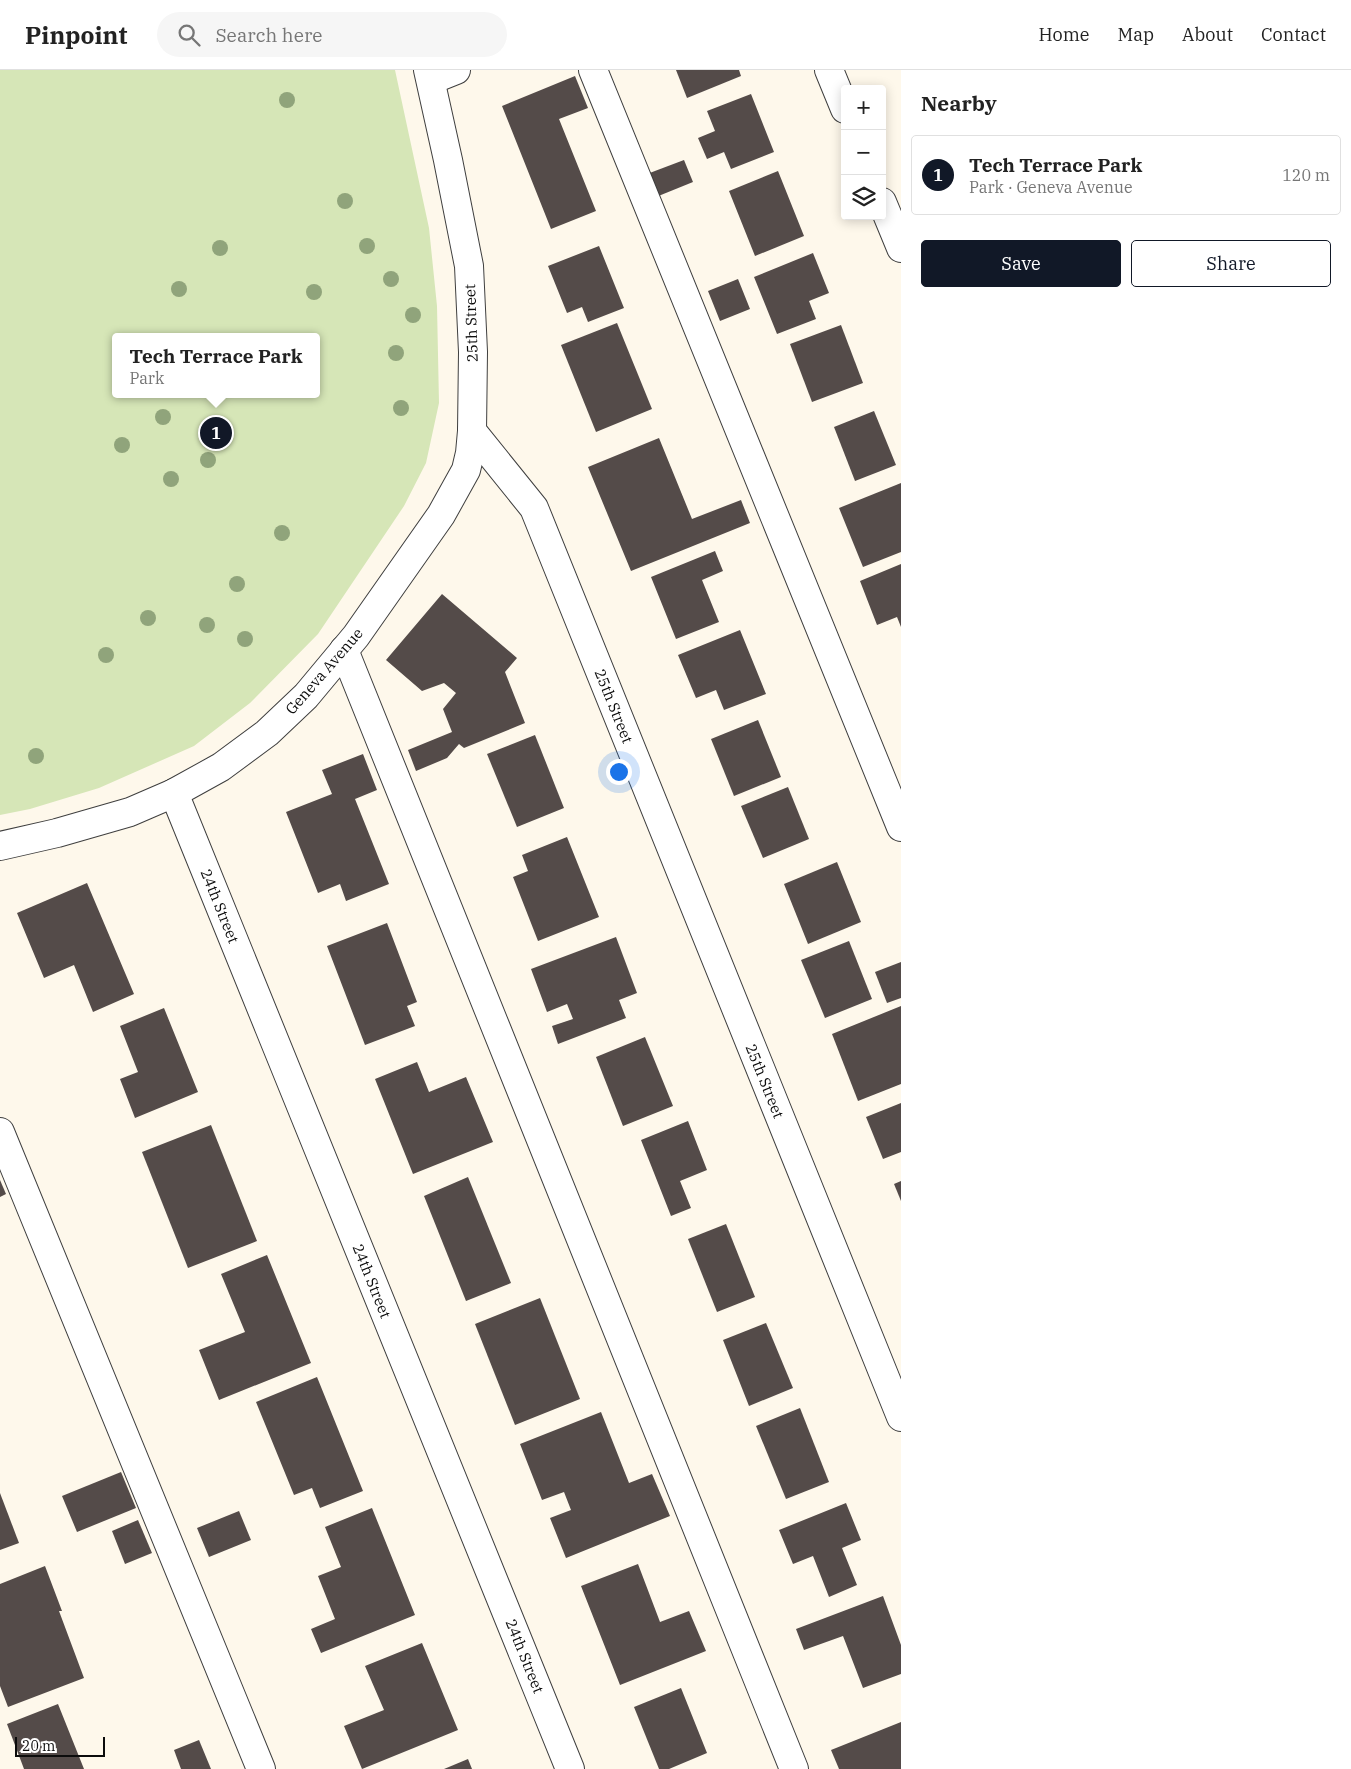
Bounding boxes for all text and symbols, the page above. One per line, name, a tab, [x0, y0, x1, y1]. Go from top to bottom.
search box	[157, 12, 507, 57]
text: Pinpoint	[25, 19, 127, 51]
icon: search	[175, 21, 203, 49]
text: Search here	[215, 23, 322, 47]
text: Home	[1038, 23, 1090, 46]
text: Map	[1118, 23, 1154, 46]
text: About	[1182, 23, 1233, 46]
text: Contact	[1261, 23, 1326, 46]
map controls	[841, 85, 886, 220]
button: +	[841, 85, 886, 130]
text: Nearby	[921, 89, 997, 117]
button: −	[841, 130, 886, 175]
text: Tech Terrace Park	[969, 153, 1142, 177]
text: 1	[933, 165, 943, 185]
text: 120 m	[1282, 165, 1330, 185]
button: layers	[841, 175, 886, 220]
text: Park · Geneva Avenue	[969, 177, 1132, 197]
button: Save	[921, 240, 1121, 287]
button: Share	[1131, 240, 1331, 287]
street label: 25th Street	[460, 284, 482, 362]
popup	[112, 333, 320, 398]
text: Tech Terrace Park	[129, 344, 303, 368]
text: Park	[129, 368, 164, 388]
pin: 1	[200, 414, 232, 452]
street label: Geneva Avenue	[281, 624, 367, 718]
street label: 25th Street	[591, 666, 637, 746]
your location	[606, 759, 632, 785]
street label: 24th Street	[197, 866, 243, 946]
street label: 25th Street	[742, 1041, 788, 1121]
street label: 24th Street	[349, 1241, 395, 1321]
street label: 24th Street	[502, 1616, 548, 1696]
scale bar	[15, 1734, 105, 1757]
text: 20 m	[22, 1737, 55, 1755]

